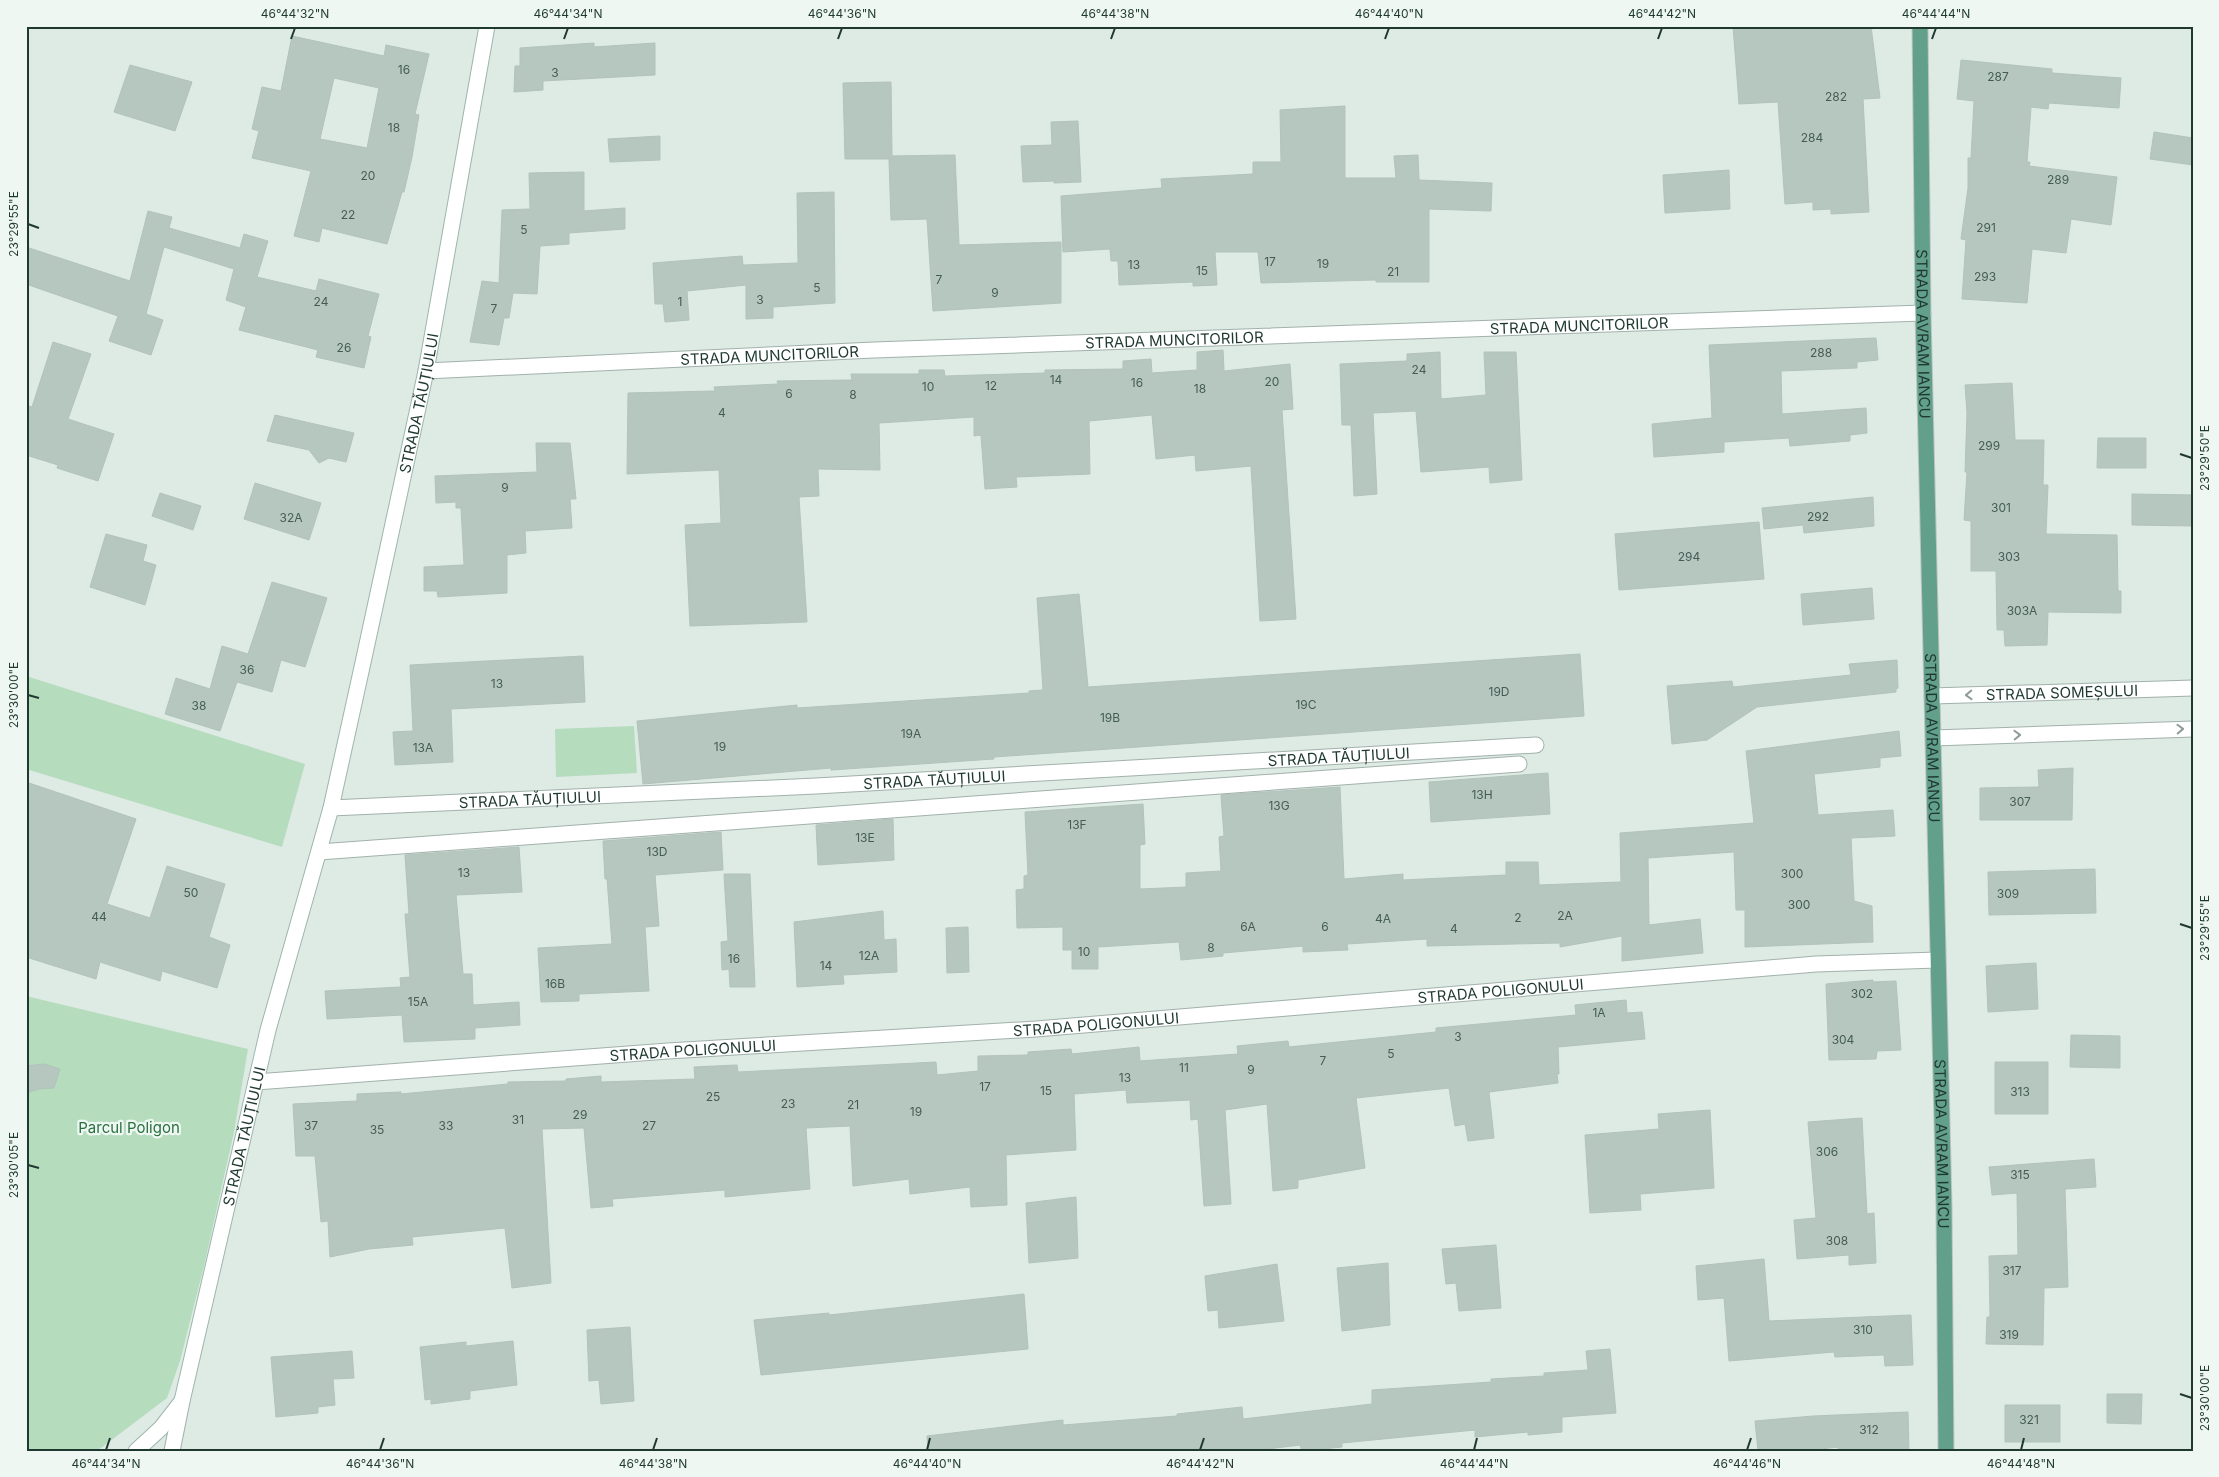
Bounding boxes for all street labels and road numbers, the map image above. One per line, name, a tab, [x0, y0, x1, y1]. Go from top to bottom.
street label: STRADA AVRAM IANCU	[1913, 249, 1935, 419]
street label: STRADA MUNCITORILOR	[1489, 312, 1669, 338]
street label: STRADA MUNCITORILOR	[1085, 327, 1264, 352]
street label: STRADA TĂUȚIULUI	[395, 332, 442, 475]
street label: STRADA MUNCITORILOR	[680, 341, 860, 369]
street label: STRADA AVRAM IANCU	[1921, 653, 1944, 823]
street label: STRADA SOMEȘULUI	[1985, 680, 2138, 704]
street label: STRADA TĂUȚIULUI	[1267, 743, 1410, 770]
street label: STRADA TĂUȚIULUI	[863, 766, 1006, 793]
street label: STRADA TĂUȚIULUI	[458, 786, 601, 812]
street label: STRADA POLIGONULUI	[1417, 974, 1584, 1007]
street label: STRADA POLIGONULUI	[1012, 1008, 1180, 1040]
street label: STRADA POLIGONULUI	[609, 1035, 777, 1065]
street label: STRADA AVRAM IANCU	[1931, 1059, 1954, 1229]
street label: STRADA TĂUȚIULUI	[218, 1065, 269, 1208]

